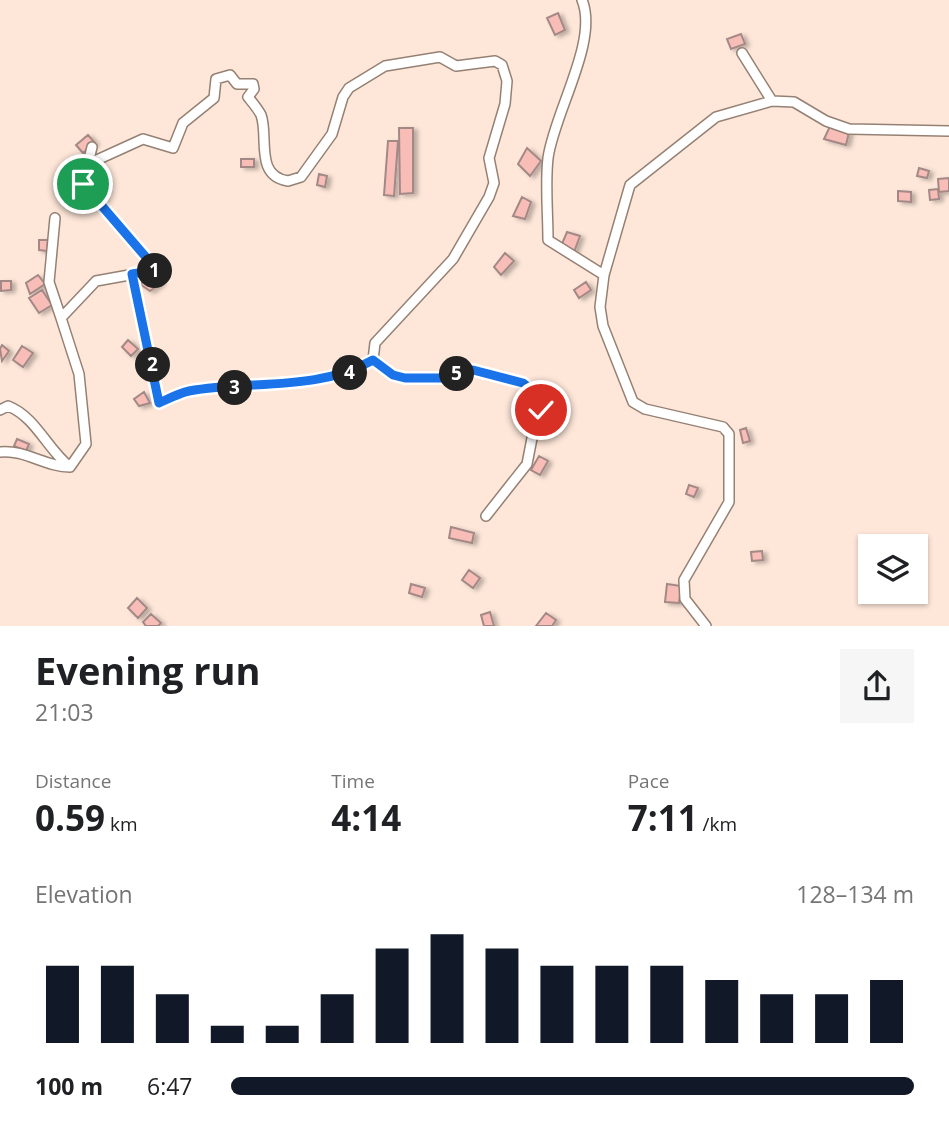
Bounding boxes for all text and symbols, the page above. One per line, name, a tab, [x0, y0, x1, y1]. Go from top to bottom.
pin	[53, 154, 113, 214]
icon: arrive	[64, 165, 102, 203]
pin: 1	[138, 254, 172, 288]
text: 1	[149, 257, 160, 283]
pin: 2	[136, 348, 170, 382]
text: 2	[147, 351, 158, 377]
pin: 4	[332, 356, 368, 390]
pin: 5	[440, 356, 475, 392]
text: 4	[344, 359, 355, 385]
text: 5	[451, 360, 462, 386]
pin: 3	[218, 370, 252, 406]
text: 3	[229, 374, 240, 400]
pin	[511, 380, 571, 440]
icon: check	[522, 391, 560, 429]
map controls	[858, 534, 928, 604]
button: layers	[858, 534, 928, 604]
text: Evening run	[35, 644, 260, 696]
button: share	[840, 649, 914, 723]
text: 21:03	[35, 696, 94, 728]
text: Distance	[35, 768, 111, 794]
text: Time	[331, 768, 375, 794]
text: Pace	[628, 768, 669, 794]
text: 0.59	[35, 794, 105, 841]
text: 4:14	[331, 794, 401, 841]
text: 7:11	[628, 794, 698, 841]
text: km	[105, 811, 138, 837]
text: /km	[698, 811, 737, 837]
text: Elevation	[35, 878, 133, 910]
text: 128–134 m	[796, 878, 914, 910]
text: 100 m	[35, 1070, 103, 1102]
text: 6:47	[147, 1070, 193, 1102]

